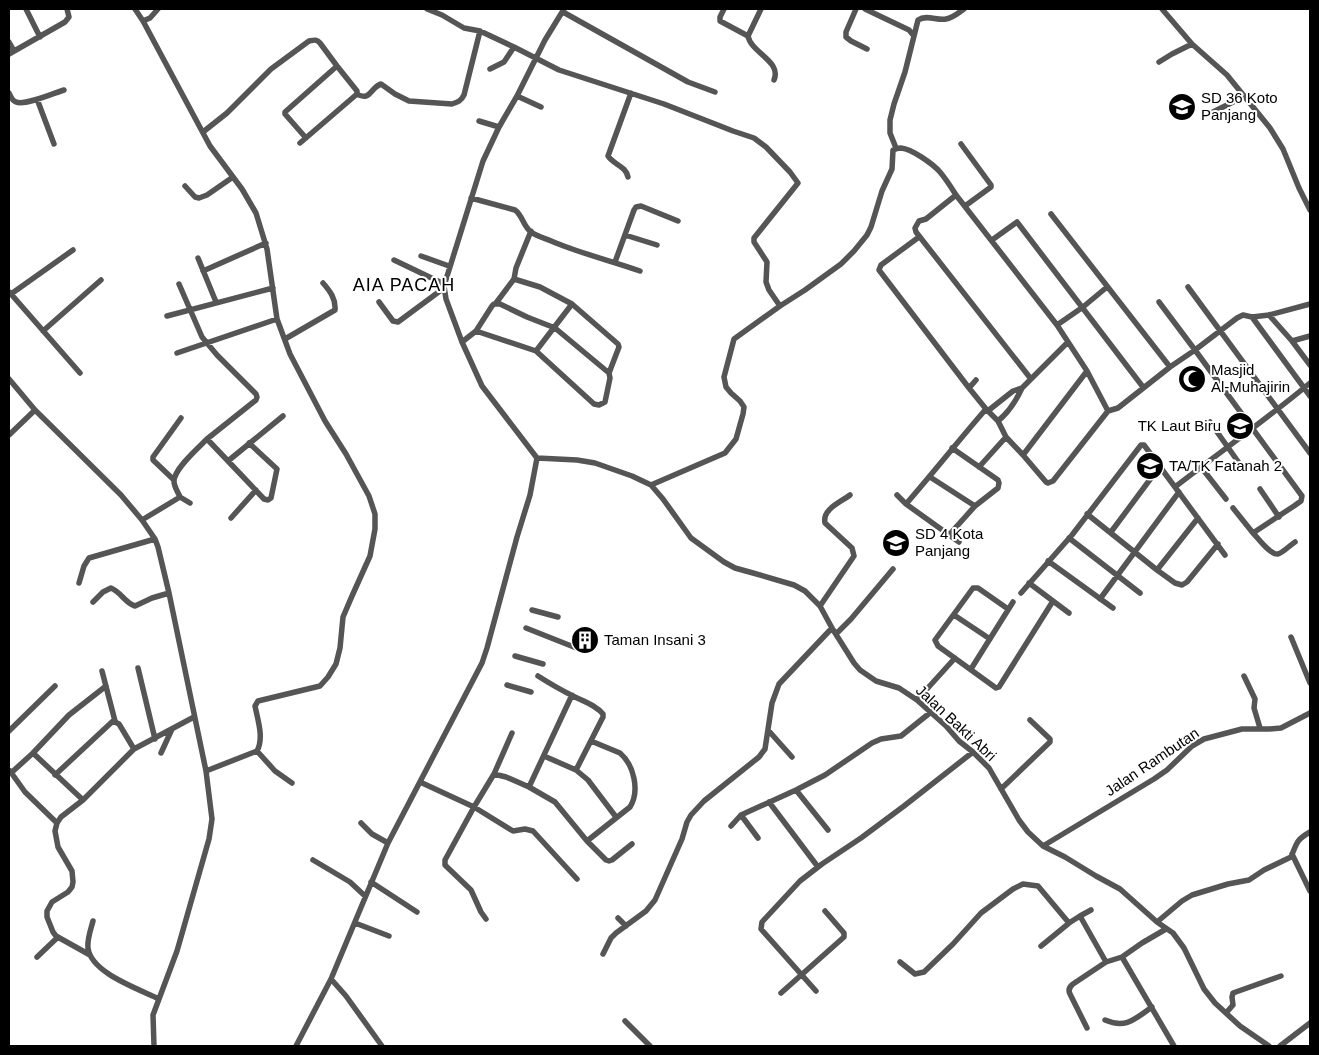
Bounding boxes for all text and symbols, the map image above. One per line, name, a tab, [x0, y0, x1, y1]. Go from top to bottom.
place label: SD 36 Koto Panjang	[1201, 89, 1278, 123]
school or university icon: SD 36 Koto Panjang	[1167, 92, 1197, 122]
district label: AIA PACAH	[353, 275, 455, 295]
place label: Masjid Al-Muhajirin	[1211, 361, 1290, 395]
mosque icon: Masjid Al-Muhajirin	[1177, 364, 1207, 394]
school or university icon: TK Laut Biru	[1225, 411, 1255, 441]
place label: TK Laut Biru	[1138, 417, 1221, 434]
school or university icon: TA/TK Fatanah 2	[1135, 451, 1165, 481]
place label: TA/TK Fatanah 2	[1169, 457, 1282, 474]
place label: SD 4 Kota Panjang	[915, 525, 984, 559]
school or university icon: SD 4 Kota Panjang	[881, 528, 911, 558]
building icon: Taman Insani 3	[570, 625, 600, 655]
place label: Taman Insani 3	[604, 631, 706, 648]
street label: Jalan Bakti Abri	[913, 681, 1000, 764]
street label: Jalan Rambutan	[1102, 724, 1202, 799]

